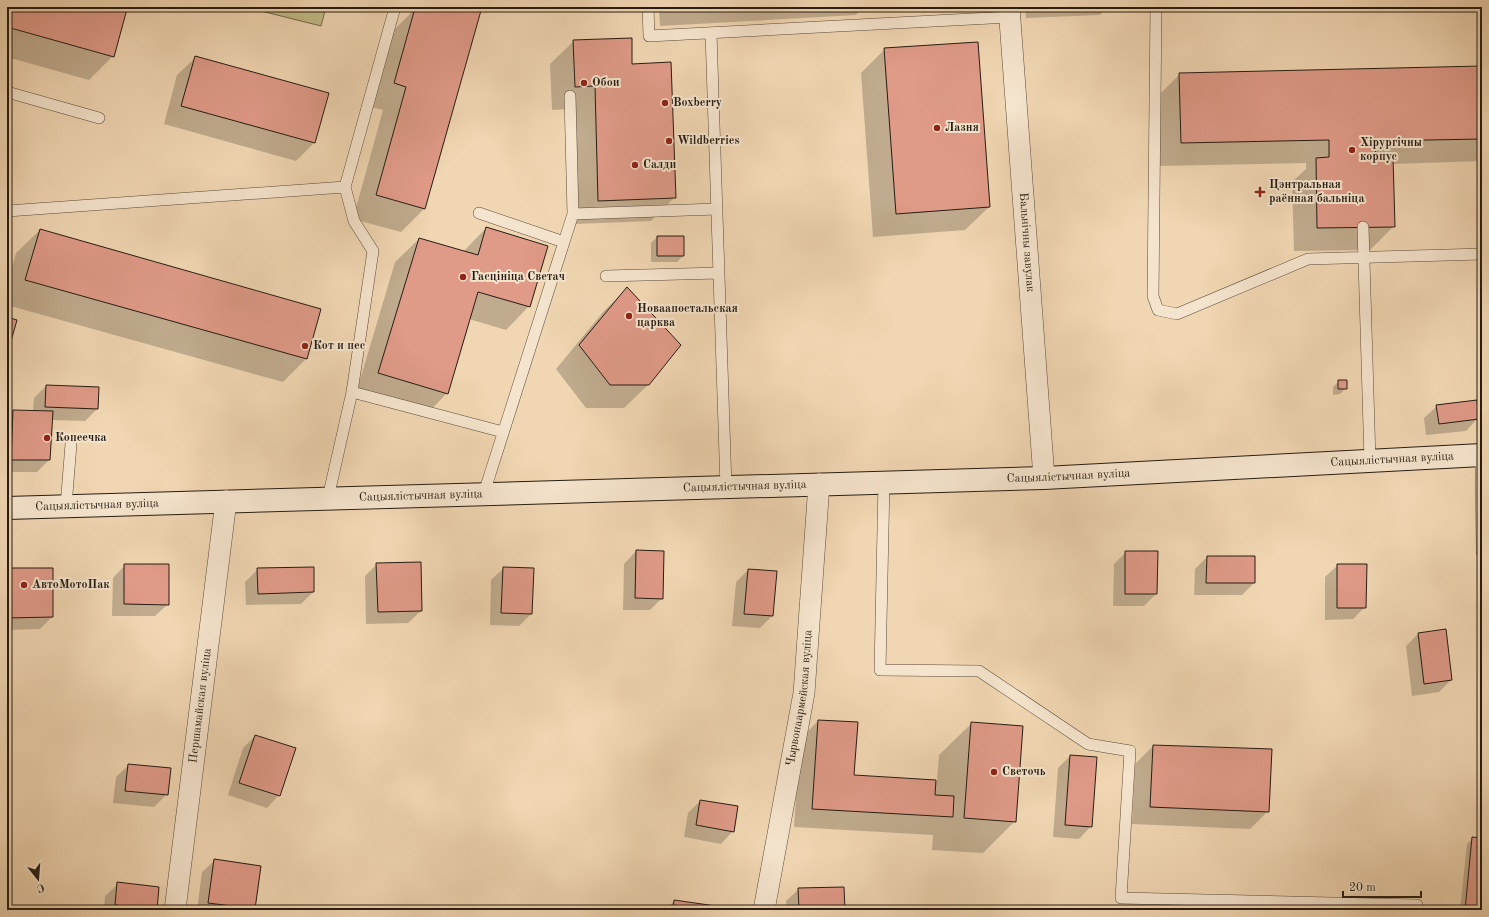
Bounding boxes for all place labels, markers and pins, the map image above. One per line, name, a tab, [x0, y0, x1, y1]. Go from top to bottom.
place label: Обои	[592, 77, 620, 89]
marker: Обои	[579, 78, 589, 88]
place label: Boxberry	[673, 97, 722, 109]
marker: Boxberry	[660, 98, 670, 108]
place label: Лазня	[945, 122, 979, 134]
marker: Лазня	[932, 123, 942, 133]
place label: Wildberries	[677, 135, 740, 147]
marker: Wildberries	[664, 136, 674, 146]
place label: Хірургічны корпус	[1360, 137, 1422, 163]
marker: Хірургічны корпус	[1347, 145, 1357, 155]
place label: Салди	[643, 159, 676, 171]
marker: Салди	[630, 160, 640, 170]
place label: Цэнтральная раённая бальніца	[1269, 179, 1365, 205]
marker: Цэнтральная раённая бальніца	[1254, 186, 1266, 198]
place label: Гасцініца Светач	[471, 271, 565, 283]
marker: Гасцініца Светач	[458, 272, 468, 282]
place label: Новаапостальская царква	[637, 303, 738, 329]
marker: Новаапостальская царква	[624, 311, 634, 321]
place label: Кот и пес	[313, 340, 366, 352]
marker: Кот и пес	[300, 341, 310, 351]
place label: Копеечка	[55, 432, 107, 444]
marker: Копеечка	[42, 433, 52, 443]
place label: АвтоМотоПак	[32, 579, 110, 591]
marker: АвтоМотоПак	[19, 580, 29, 590]
place label: Светочь	[1002, 766, 1046, 778]
marker: Светочь	[989, 767, 999, 777]

